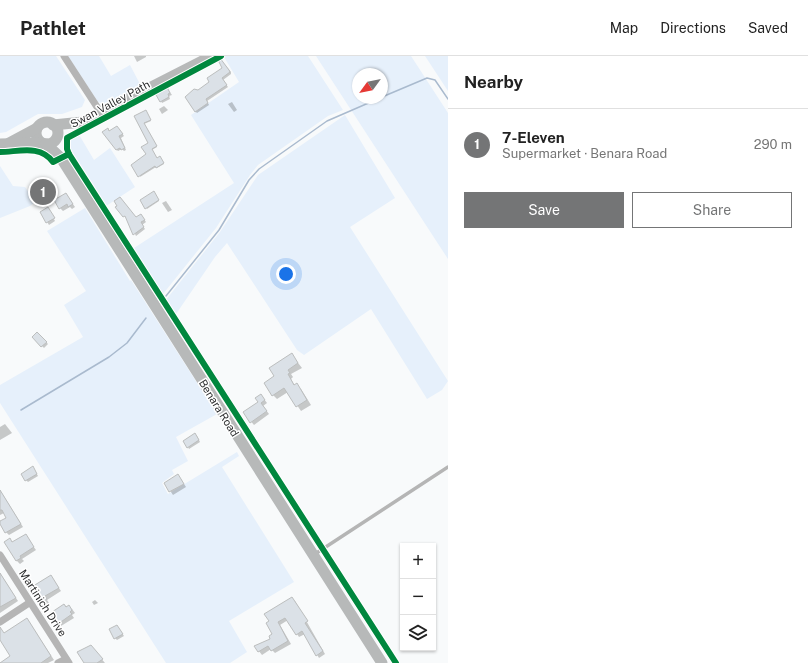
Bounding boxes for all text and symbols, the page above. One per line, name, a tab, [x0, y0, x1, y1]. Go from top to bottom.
text: Pathlet	[20, 17, 86, 39]
text: Map	[610, 20, 638, 36]
text: Directions	[660, 20, 726, 36]
text: Saved	[748, 20, 788, 36]
north arrow	[352, 68, 388, 104]
text: Nearby	[464, 72, 523, 92]
street label: Swan Valley Path	[68, 78, 152, 130]
text: 7-Eleven	[502, 129, 565, 146]
text: 1	[474, 137, 480, 152]
text: 290 m	[754, 137, 792, 152]
text: Supermarket · Benara Road	[502, 146, 667, 161]
pin: 1	[30, 177, 56, 207]
button: Save	[464, 192, 624, 228]
button: Share	[632, 192, 792, 228]
your location	[276, 264, 296, 284]
street label: Benara Road	[197, 377, 241, 439]
map controls	[400, 543, 436, 651]
button: +	[400, 543, 436, 579]
street label: Martinich Drive	[17, 567, 69, 639]
button: −	[400, 579, 436, 615]
button: layers	[400, 615, 436, 651]

